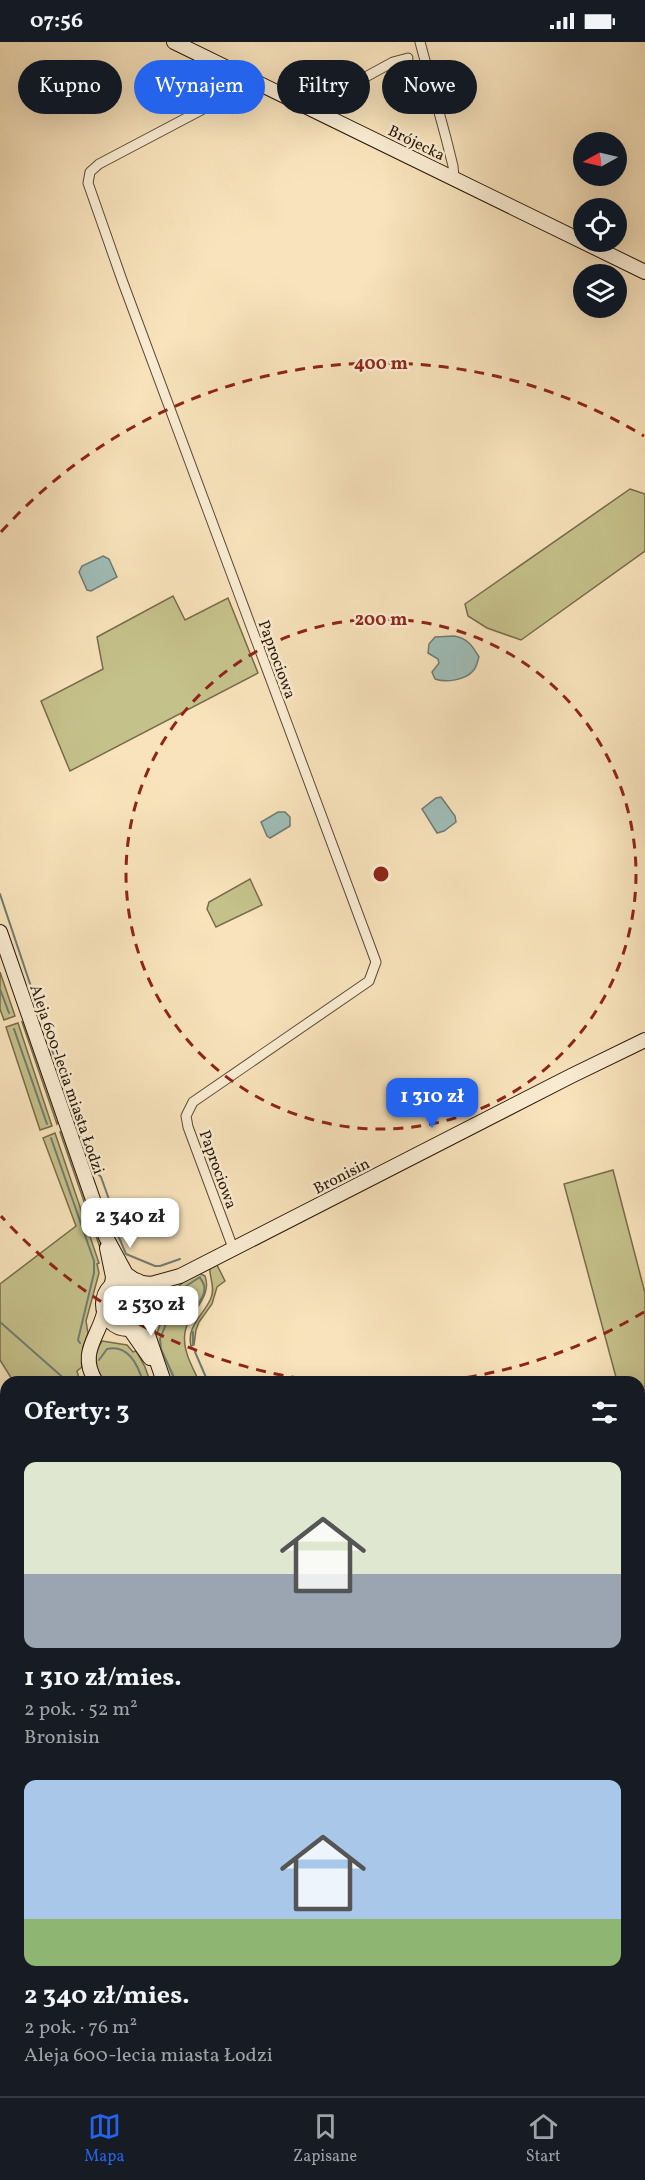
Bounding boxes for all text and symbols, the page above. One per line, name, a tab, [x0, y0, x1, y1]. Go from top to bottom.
text: 07:56	[30, 6, 83, 37]
chip: Kupno	[18, 60, 122, 114]
chip: Wynajem	[134, 60, 265, 114]
chip: Filtry	[277, 60, 370, 114]
chip: Nowe	[382, 60, 477, 114]
street label: Brójecka	[384, 121, 448, 167]
north arrow	[573, 132, 627, 186]
map controls	[573, 132, 627, 318]
button: locate	[573, 198, 627, 252]
button: layers	[573, 264, 627, 318]
text: 400 m	[354, 352, 408, 377]
text: 200 m	[355, 608, 407, 633]
street label: Paprociowa	[252, 617, 301, 702]
centre of rings	[371, 864, 391, 884]
street label: Aleja 600-lecia miasta Łodzi	[23, 982, 109, 1178]
pin: 1 310 zł	[370, 1078, 494, 1129]
text: 1 310 zł	[400, 1083, 464, 1111]
street label: Paprociowa	[193, 1127, 242, 1212]
street label: Bronisin	[310, 1153, 374, 1200]
pin: 2 340 zł	[68, 1198, 192, 1249]
text: 2 340 zł	[95, 1203, 165, 1231]
pin: 2 530 zł	[89, 1286, 213, 1337]
text: 2 530 zł	[117, 1291, 185, 1319]
text: Oferty: 3	[24, 1394, 129, 1430]
icon: filters	[588, 1396, 621, 1429]
icon: home	[269, 1501, 377, 1609]
text: 1 310 zł/mies.	[24, 1660, 182, 1696]
text: 2 pok. · 52 m²	[24, 1696, 138, 1724]
text: Bronisin	[24, 1724, 100, 1752]
icon: home	[269, 1819, 377, 1927]
text: 2 340 zł/mies.	[24, 1978, 190, 2014]
text: 2 pok. · 76 m²	[24, 2014, 137, 2042]
text: Aleja 600-lecia miasta Łodzi	[24, 2042, 273, 2070]
tab: Mapa	[84, 2110, 124, 2168]
tab: Zapisane	[293, 2110, 357, 2168]
tab: Start	[526, 2110, 561, 2168]

